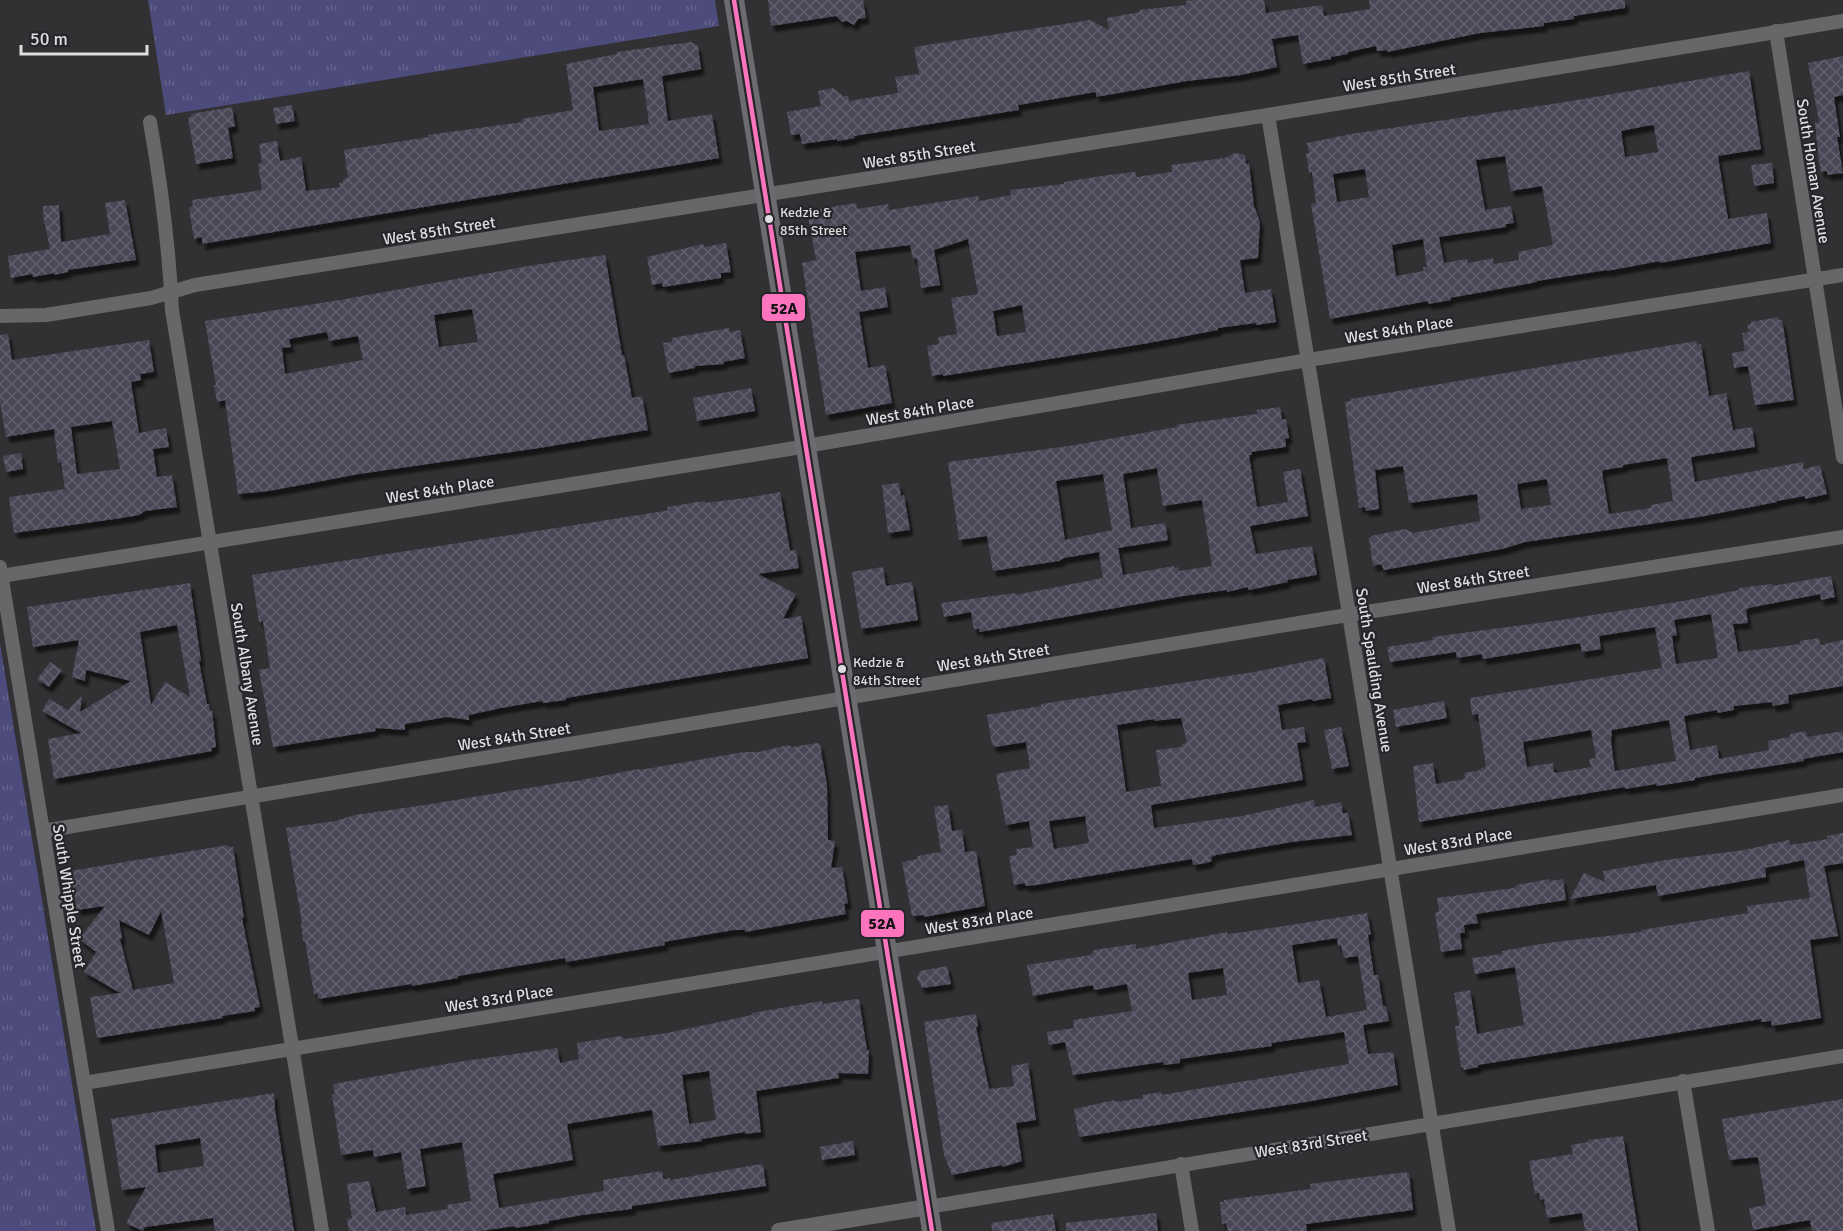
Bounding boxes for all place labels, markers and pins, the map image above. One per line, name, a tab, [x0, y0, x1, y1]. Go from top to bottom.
place label: Kedzie & 85th Street	[780, 204, 847, 239]
marker: Kedzie & 85th Street	[763, 213, 775, 225]
place label: Kedzie & 84th Street	[853, 654, 920, 689]
marker: Kedzie & 84th Street	[836, 663, 848, 675]

